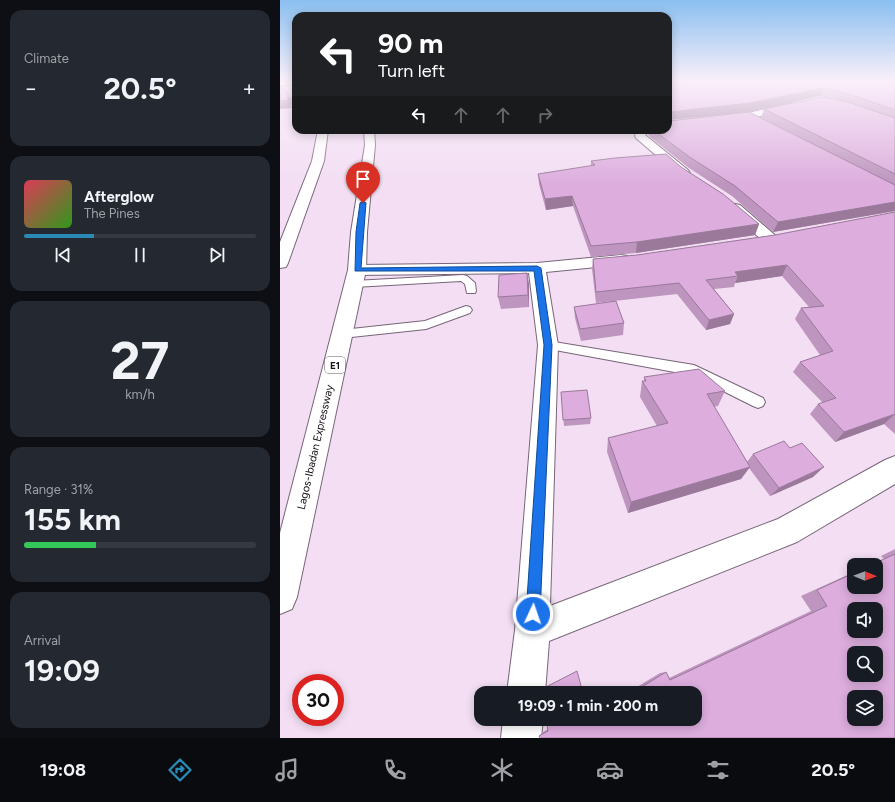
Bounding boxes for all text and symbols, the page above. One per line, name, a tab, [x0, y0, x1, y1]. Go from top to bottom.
text: 90 m	[378, 26, 443, 60]
icon: left	[312, 28, 364, 80]
text: Climate	[24, 51, 69, 66]
text: Turn left	[378, 60, 445, 82]
text: 20.5°	[103, 70, 177, 107]
text: −	[24, 75, 38, 102]
text: +	[242, 75, 256, 102]
icon: left	[408, 104, 430, 126]
icon: ahead	[450, 104, 472, 126]
icon: ahead	[492, 104, 514, 126]
icon: right	[534, 104, 556, 126]
pin	[346, 162, 380, 203]
icon: arrive	[352, 168, 374, 190]
text: Afterglow	[84, 188, 154, 206]
text: The Pines	[84, 206, 140, 221]
icon: previous	[52, 244, 74, 266]
icon: pause	[129, 244, 151, 266]
icon: next	[206, 244, 228, 266]
text: 27	[110, 330, 170, 392]
road number: E1	[325, 357, 345, 373]
street label: Lagos-Ibadan Expressway	[295, 383, 336, 511]
text: km/h	[125, 387, 155, 402]
text: Range · 31%	[24, 482, 93, 497]
text: 155 km	[24, 501, 121, 538]
north arrow	[847, 558, 883, 594]
map controls	[847, 558, 883, 726]
position arrow	[512, 593, 554, 635]
button: sound	[847, 602, 883, 638]
text: Arrival	[24, 633, 61, 648]
button: search	[847, 646, 883, 682]
text: 19:09	[24, 652, 100, 689]
speed limit sign: 30	[292, 674, 344, 726]
button: layers	[847, 690, 883, 726]
text: 19:09 · 1 min · 200 m	[518, 697, 658, 715]
icon: directions	[166, 756, 194, 784]
icon: music	[273, 756, 301, 784]
icon: phone	[381, 756, 409, 784]
icon: climate	[488, 756, 516, 784]
icon: car	[596, 756, 624, 784]
icon: filters	[704, 756, 732, 784]
text: 19:08	[40, 759, 86, 781]
text: 20.5°	[811, 759, 855, 781]

